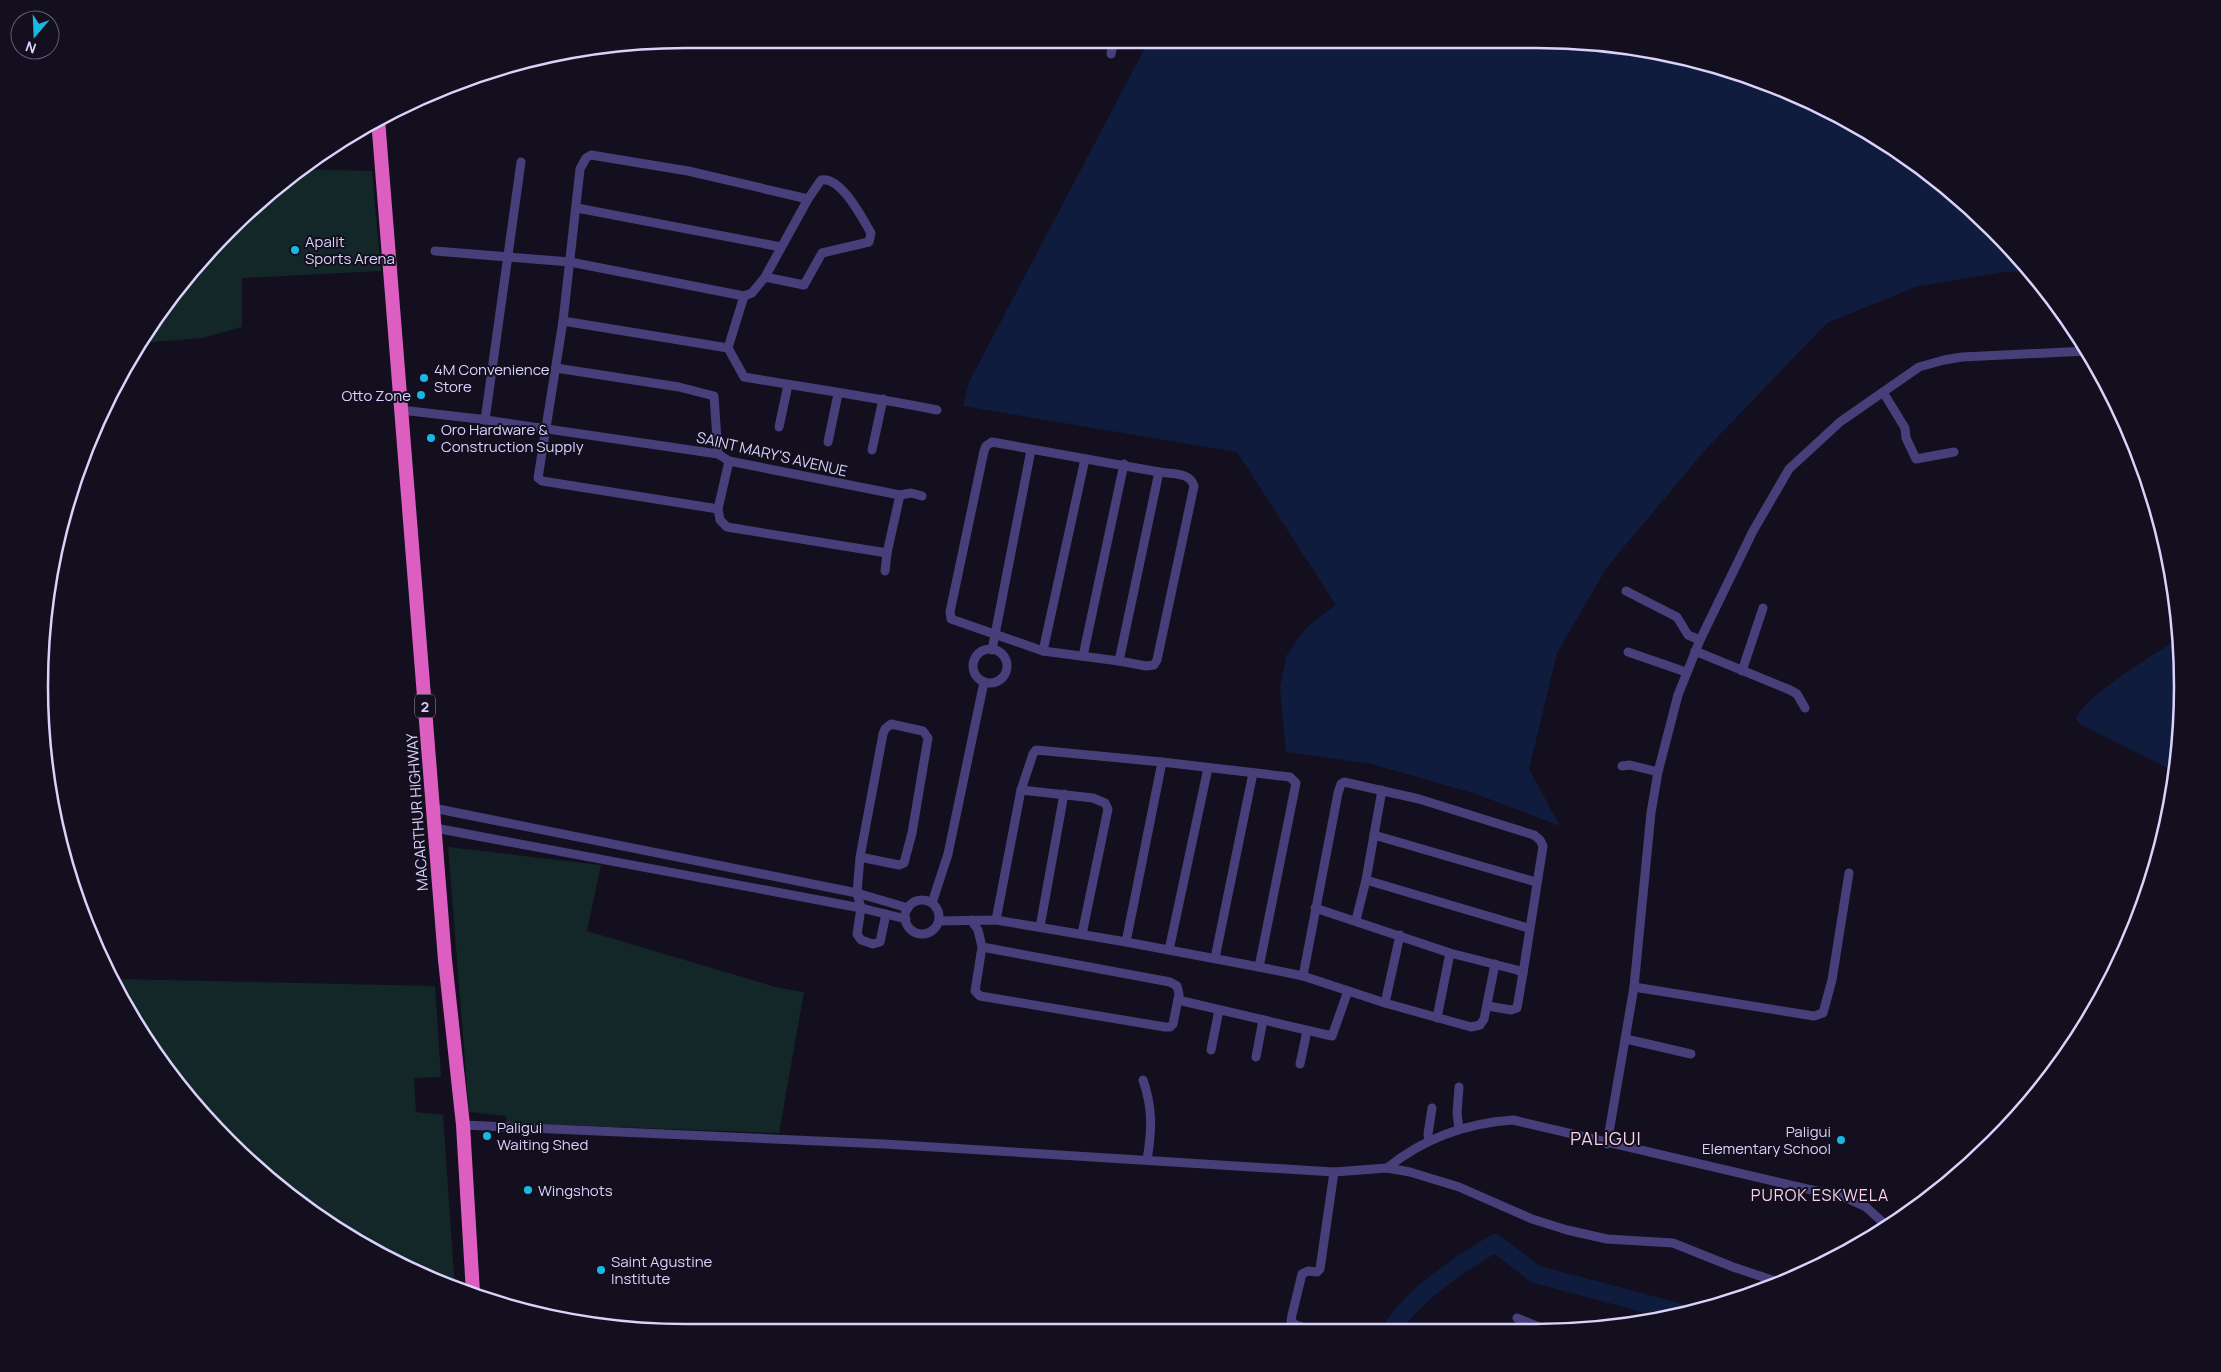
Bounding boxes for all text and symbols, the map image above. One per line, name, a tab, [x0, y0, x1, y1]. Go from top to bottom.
north arrow	[10, 10, 60, 60]
text: N	[23, 37, 38, 58]
place label: Apalit Sports Arena	[305, 231, 395, 269]
marker: Apalit Sports Arena	[289, 244, 301, 256]
place label: 4M Convenience Store	[434, 359, 550, 397]
marker: 4M Convenience Store	[418, 372, 430, 384]
place label: Otto Zone	[341, 385, 411, 406]
marker: Otto Zone	[415, 389, 427, 401]
place label: Oro Hardware & Construction Supply	[441, 419, 584, 457]
street label: SAINT MARY'S AVENUE	[694, 426, 850, 482]
marker: Oro Hardware & Construction Supply	[425, 432, 437, 444]
road number: 2	[415, 694, 435, 718]
street label: MACARTHUR HIGHWAY	[401, 732, 433, 892]
place label: Paligui Waiting Shed	[497, 1117, 588, 1155]
place label: Paligui Elementary School	[1702, 1121, 1831, 1159]
district label: PALIGUI	[1570, 1126, 1642, 1150]
marker: Paligui Waiting Shed	[481, 1130, 493, 1142]
marker: Paligui Elementary School	[1835, 1134, 1847, 1146]
place label: Wingshots	[538, 1180, 613, 1201]
marker: Wingshots	[522, 1184, 534, 1196]
district label: PUROK ESKWELA	[1751, 1184, 1889, 1206]
place label: Saint Agustine Institute	[611, 1251, 713, 1289]
marker: Saint Agustine Institute	[595, 1264, 607, 1276]

